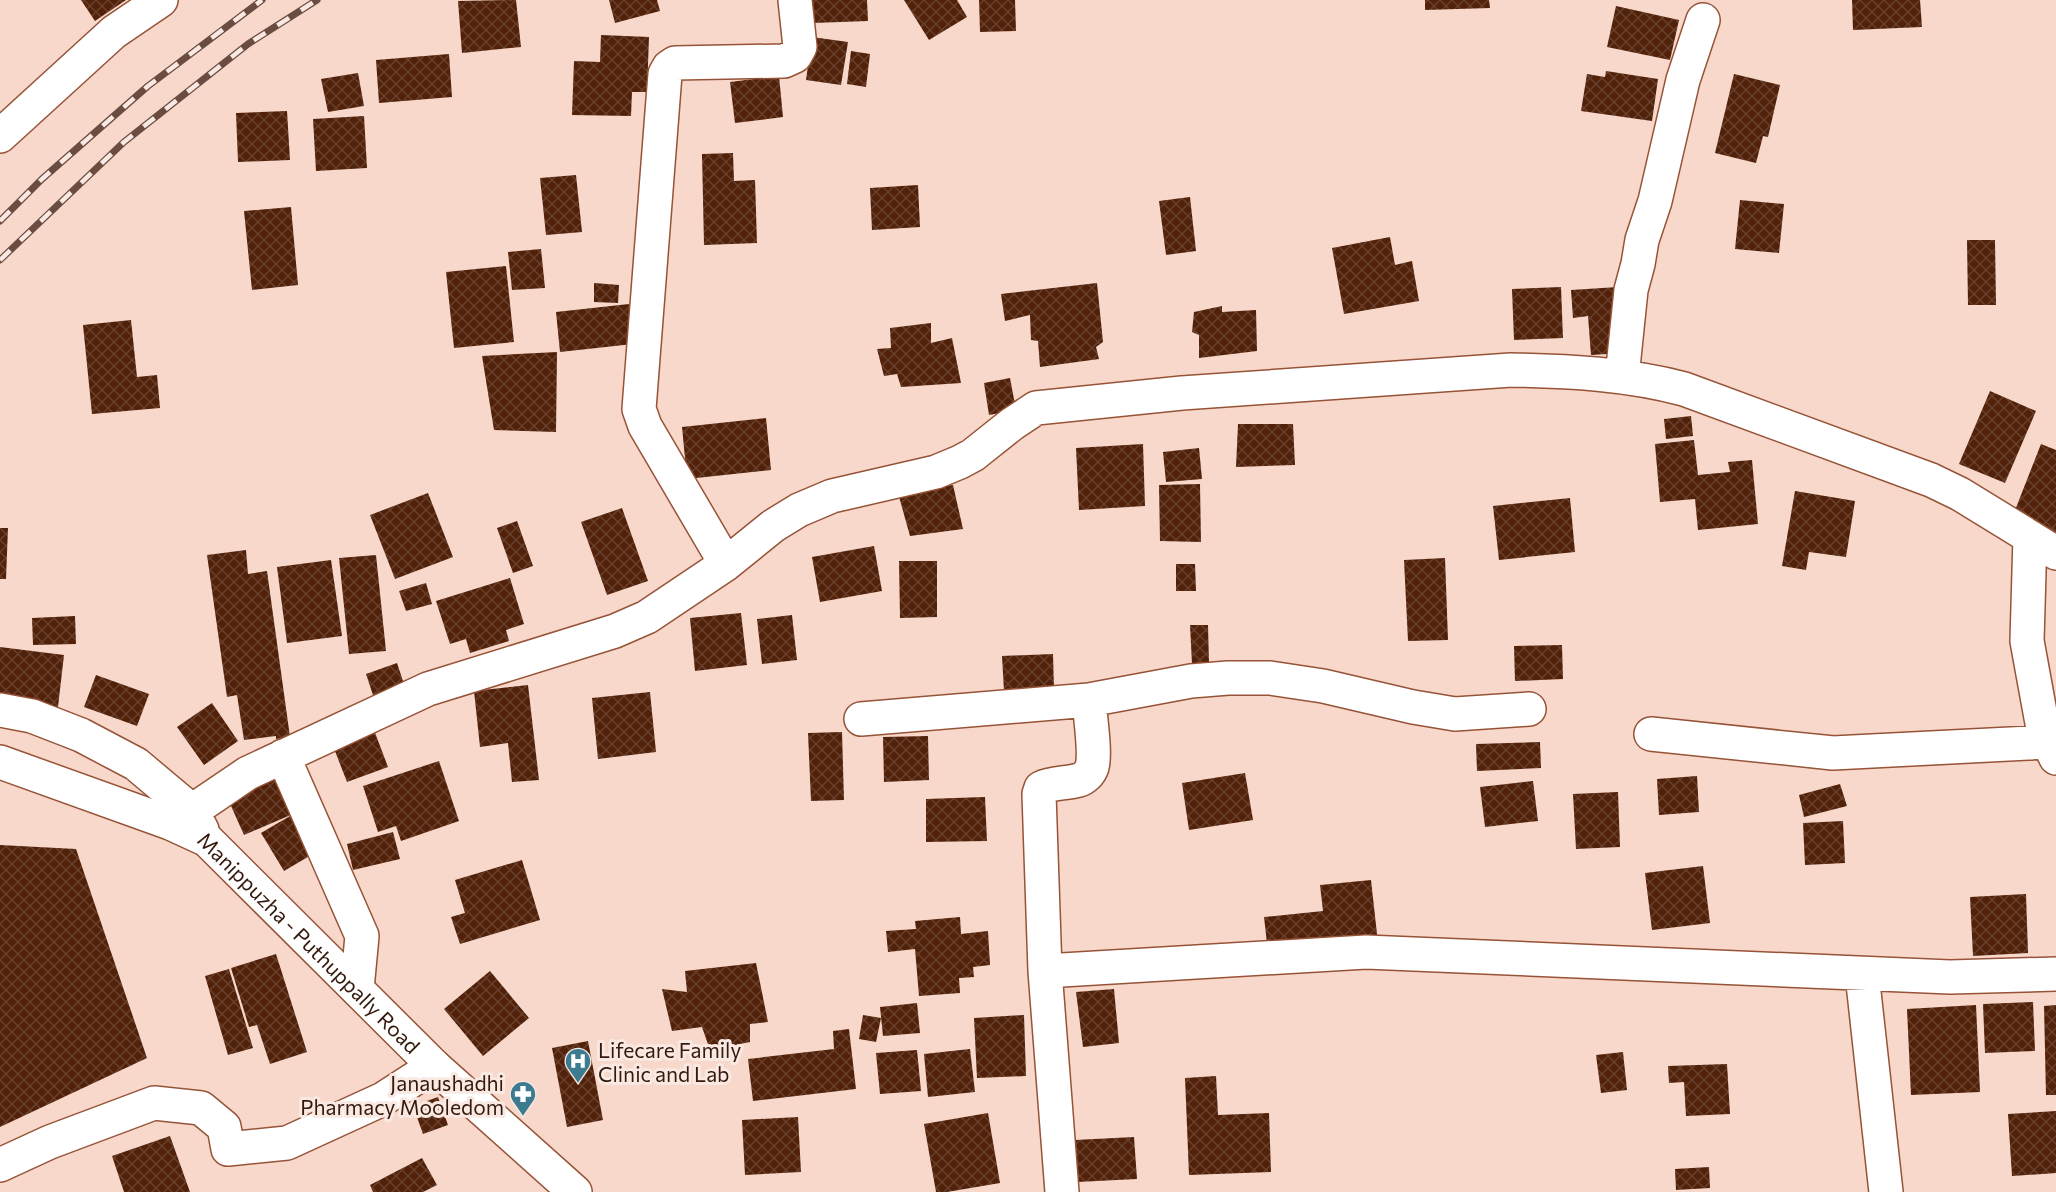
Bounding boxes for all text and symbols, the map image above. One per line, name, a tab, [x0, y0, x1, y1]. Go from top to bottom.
street label: Manippuzha - Puthuppally Road	[193, 826, 426, 1058]
place label: Lifecare Family Clinic and Lab	[598, 1037, 741, 1086]
hospital icon: Lifecare Family Clinic and Lab	[563, 1046, 593, 1084]
place label: Janaushadhi Pharmacy Mooledom	[300, 1070, 504, 1119]
pharmacy icon: Janaushadhi Pharmacy Mooledom	[508, 1079, 538, 1117]

